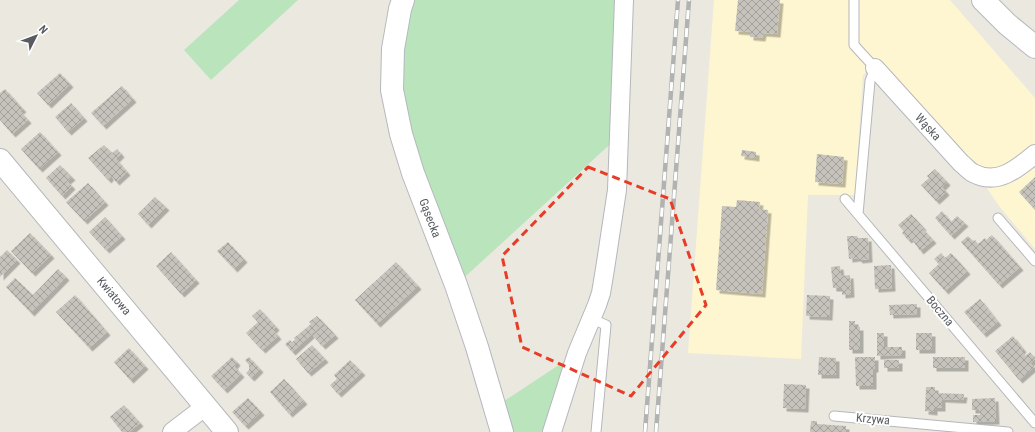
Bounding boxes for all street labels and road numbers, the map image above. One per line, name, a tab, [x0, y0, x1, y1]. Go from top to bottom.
street label: Wąska	[912, 111, 944, 144]
street label: Gąsecka	[416, 197, 444, 240]
street label: Kwiatowa	[94, 274, 134, 318]
street label: Boczna	[923, 293, 957, 329]
street label: Krzywa	[855, 411, 891, 427]

